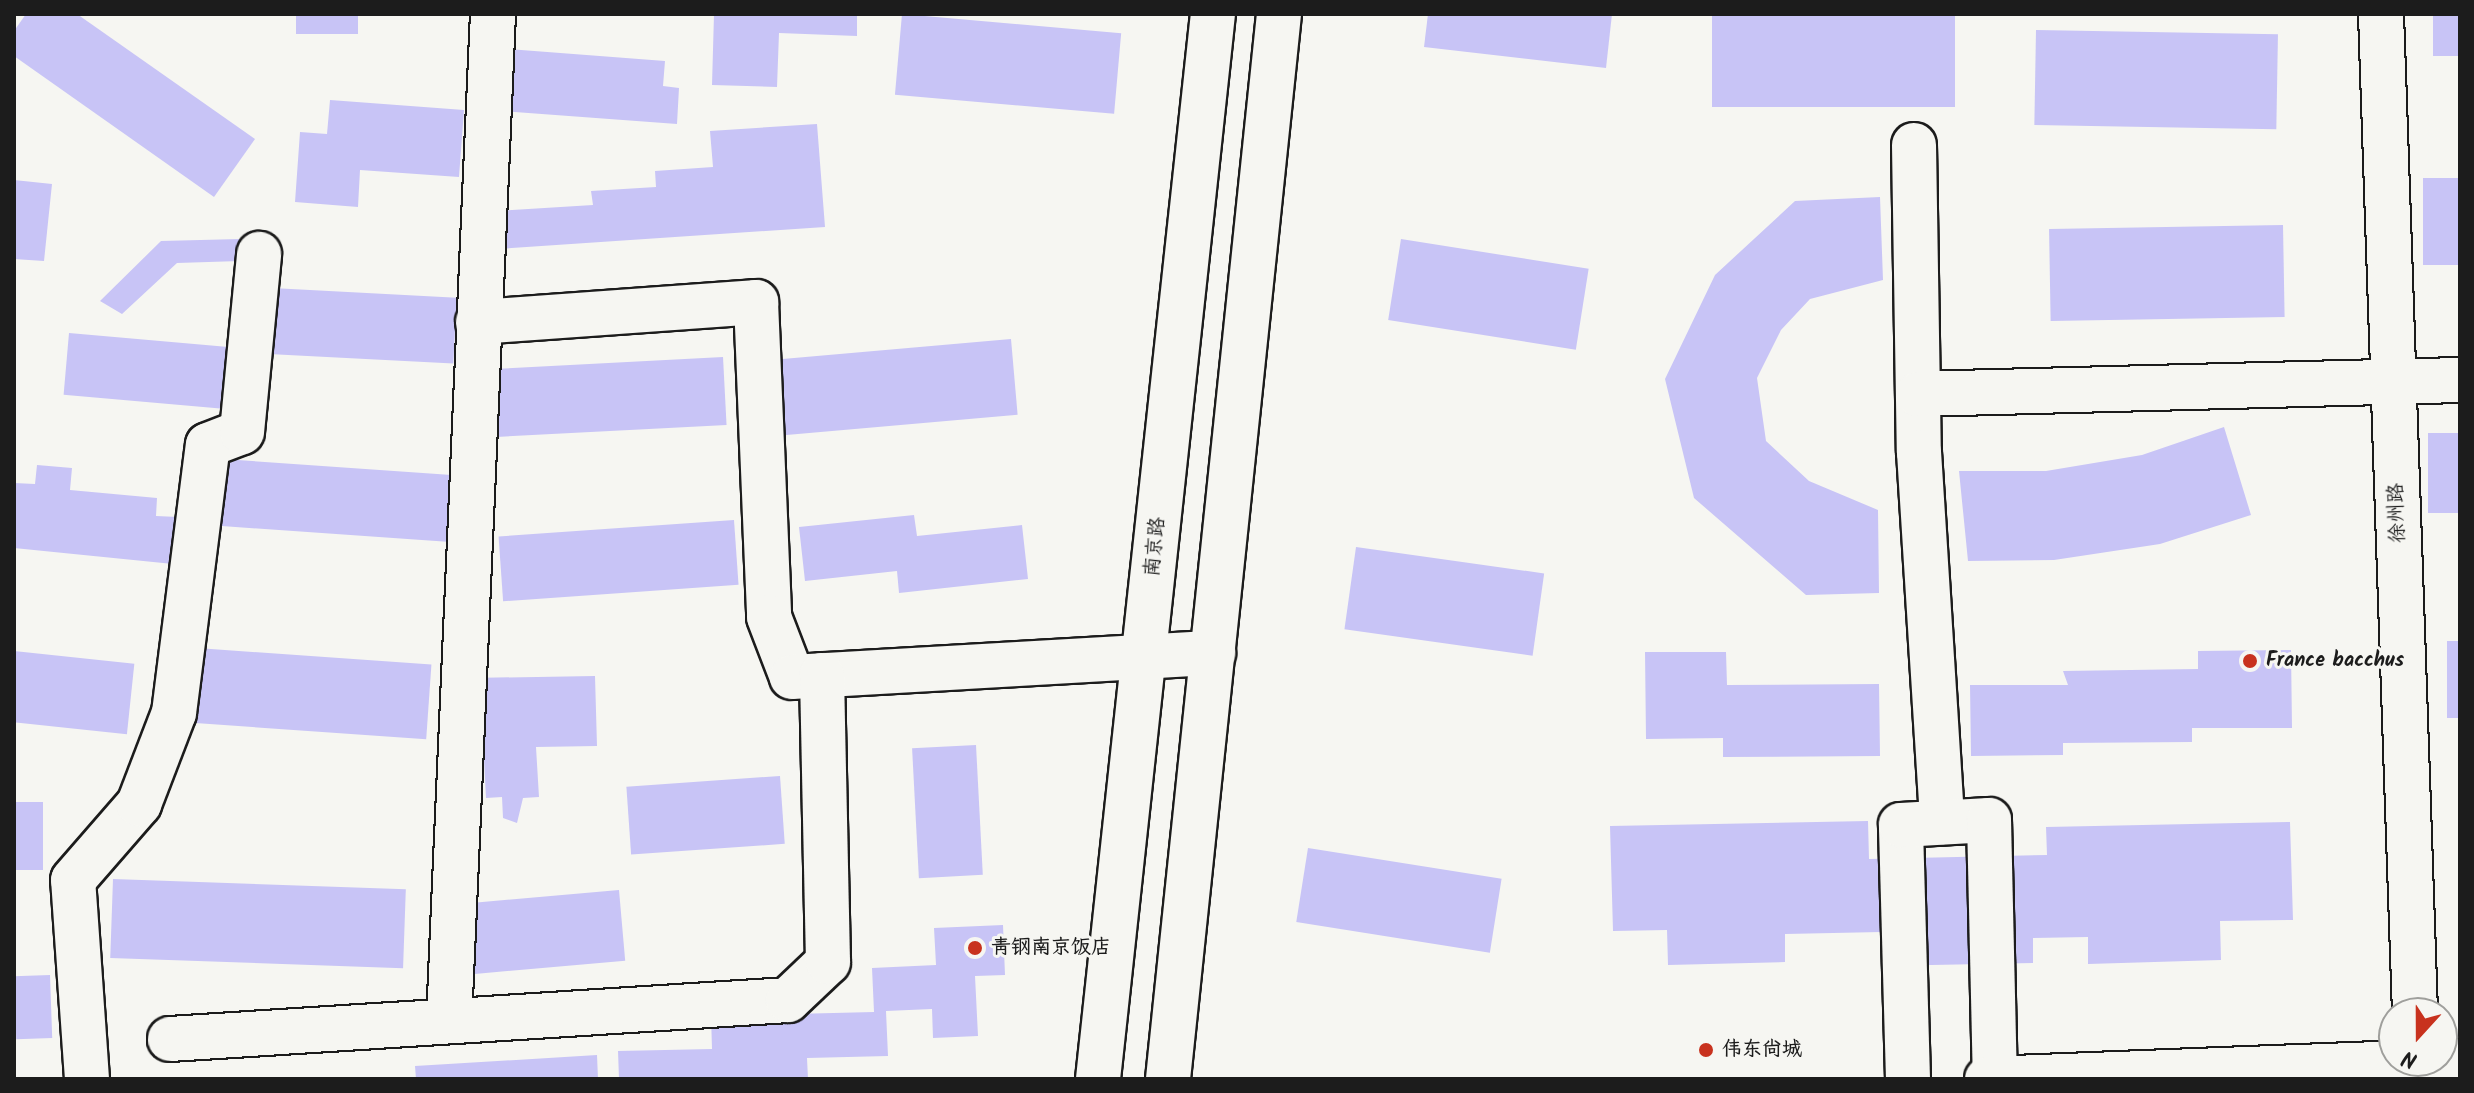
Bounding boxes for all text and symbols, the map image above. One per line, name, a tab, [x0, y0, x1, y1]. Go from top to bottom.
street label: 徐州路	[2385, 483, 2411, 543]
street label: 南京路	[1141, 516, 1171, 578]
place label: France bacchus	[2266, 649, 2404, 673]
marker: France bacchus	[2241, 652, 2259, 670]
place label: 青钢南京饭店	[991, 936, 1111, 960]
marker: 青钢南京饭店	[966, 939, 984, 957]
north arrow	[2378, 997, 2458, 1077]
place label: 伟东尚城	[1722, 1038, 1802, 1062]
text: N	[2397, 1039, 2423, 1077]
marker: 伟东尚城	[1697, 1041, 1715, 1059]

